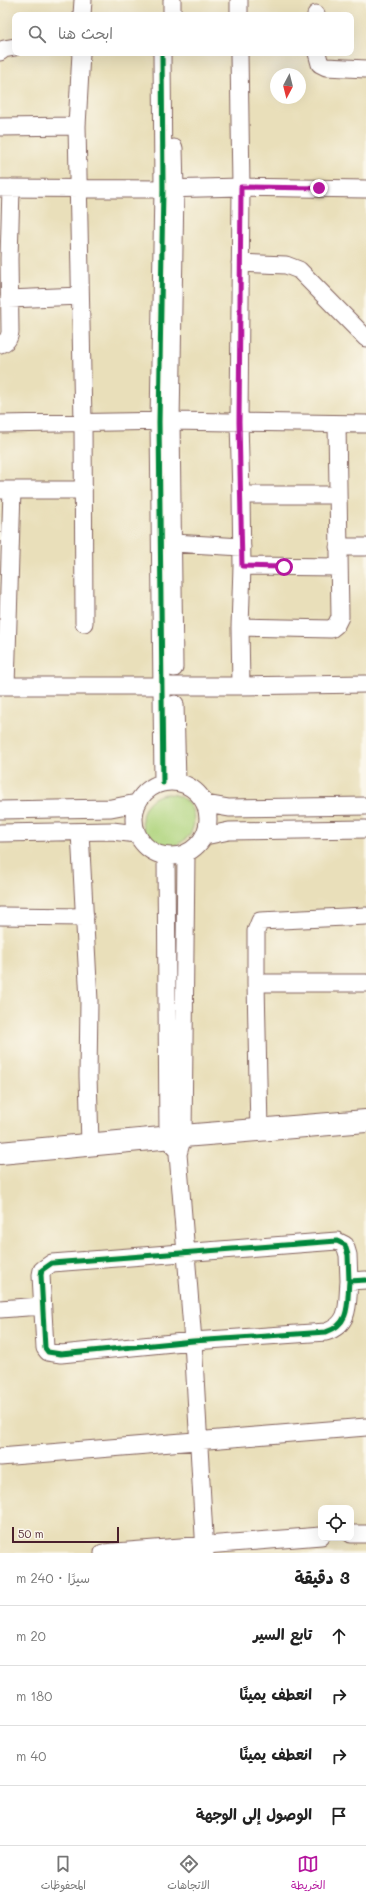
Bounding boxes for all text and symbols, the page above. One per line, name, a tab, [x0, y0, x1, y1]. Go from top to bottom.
search box	[12, 12, 354, 56]
icon: search	[26, 23, 48, 45]
text: ابحث هنا	[58, 23, 113, 43]
north arrow	[270, 68, 306, 104]
route end	[310, 179, 328, 197]
route start	[275, 558, 293, 576]
map controls	[318, 1505, 354, 1541]
button: locate	[318, 1505, 354, 1541]
scale bar	[12, 1525, 119, 1544]
text: 50 m	[18, 1526, 44, 1541]
text: 3 دقيقة	[294, 1566, 350, 1588]
text: سيرًا · 240 m	[16, 1569, 90, 1586]
text: تابع السير	[253, 1624, 312, 1644]
icon: ahead	[328, 1625, 350, 1647]
text: 20 m	[16, 1627, 46, 1644]
text: انعطف يمينًا	[240, 1684, 312, 1704]
icon: right	[328, 1685, 350, 1707]
text: 180 m	[16, 1687, 52, 1704]
text: انعطف يمينًا	[240, 1744, 312, 1764]
icon: right	[328, 1745, 350, 1767]
text: 40 m	[16, 1747, 46, 1764]
text: الوصول إلى الوجهة	[196, 1804, 312, 1824]
icon: arrive	[328, 1805, 350, 1827]
tab: المحفوظات	[41, 1853, 86, 1895]
tab: الاتجاهات	[167, 1853, 210, 1895]
tab: الخريطة	[291, 1853, 325, 1895]

